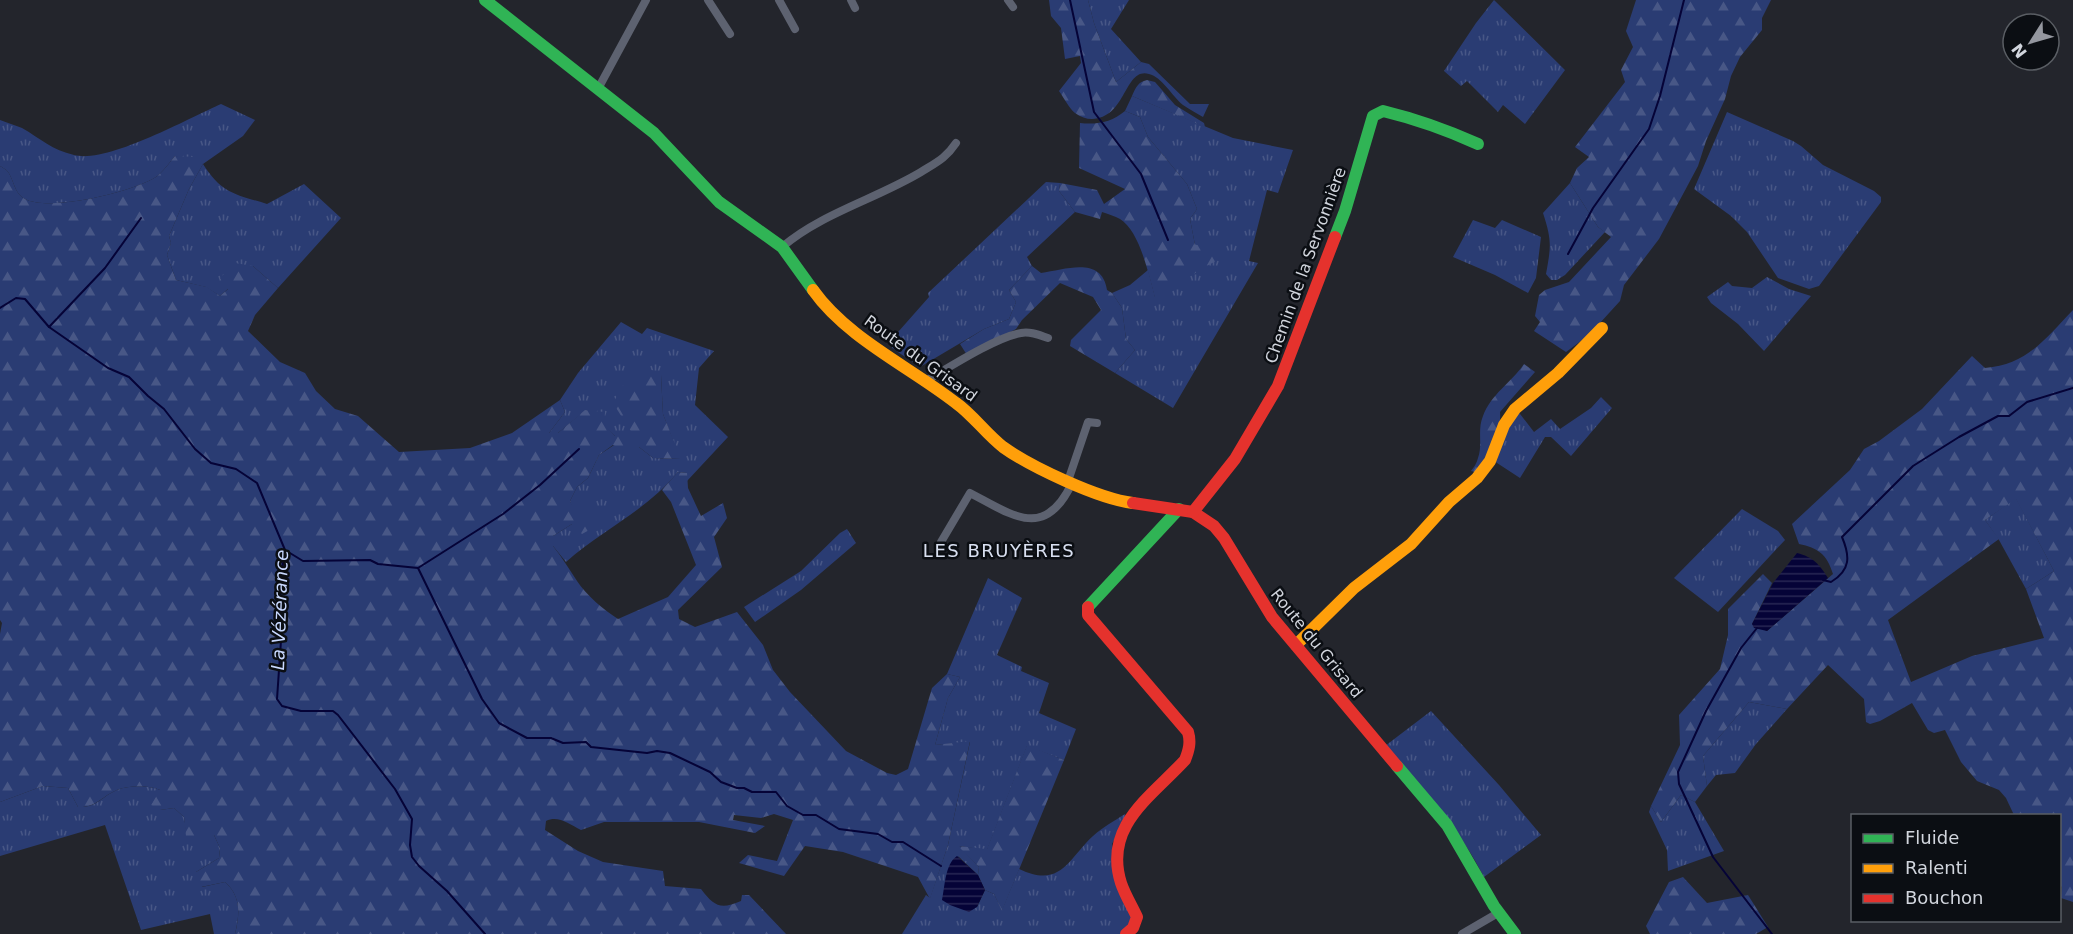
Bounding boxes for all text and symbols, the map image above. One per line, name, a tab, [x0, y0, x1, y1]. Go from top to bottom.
north arrow	[2001, 12, 2061, 72]
text: N	[2008, 40, 2031, 62]
street label: Chemin de la Servonnière	[1261, 165, 1350, 366]
street label: Route du Grisard	[861, 311, 981, 406]
district label: LES BRUYÈRES	[923, 540, 1075, 561]
water label: La Vézérance	[267, 549, 292, 671]
street label: Route du Grisard	[1267, 585, 1366, 702]
legend	[1851, 814, 2061, 922]
text: Fluide	[1905, 827, 1959, 848]
text: Ralenti	[1905, 857, 1968, 878]
text: Bouchon	[1905, 887, 1984, 908]

